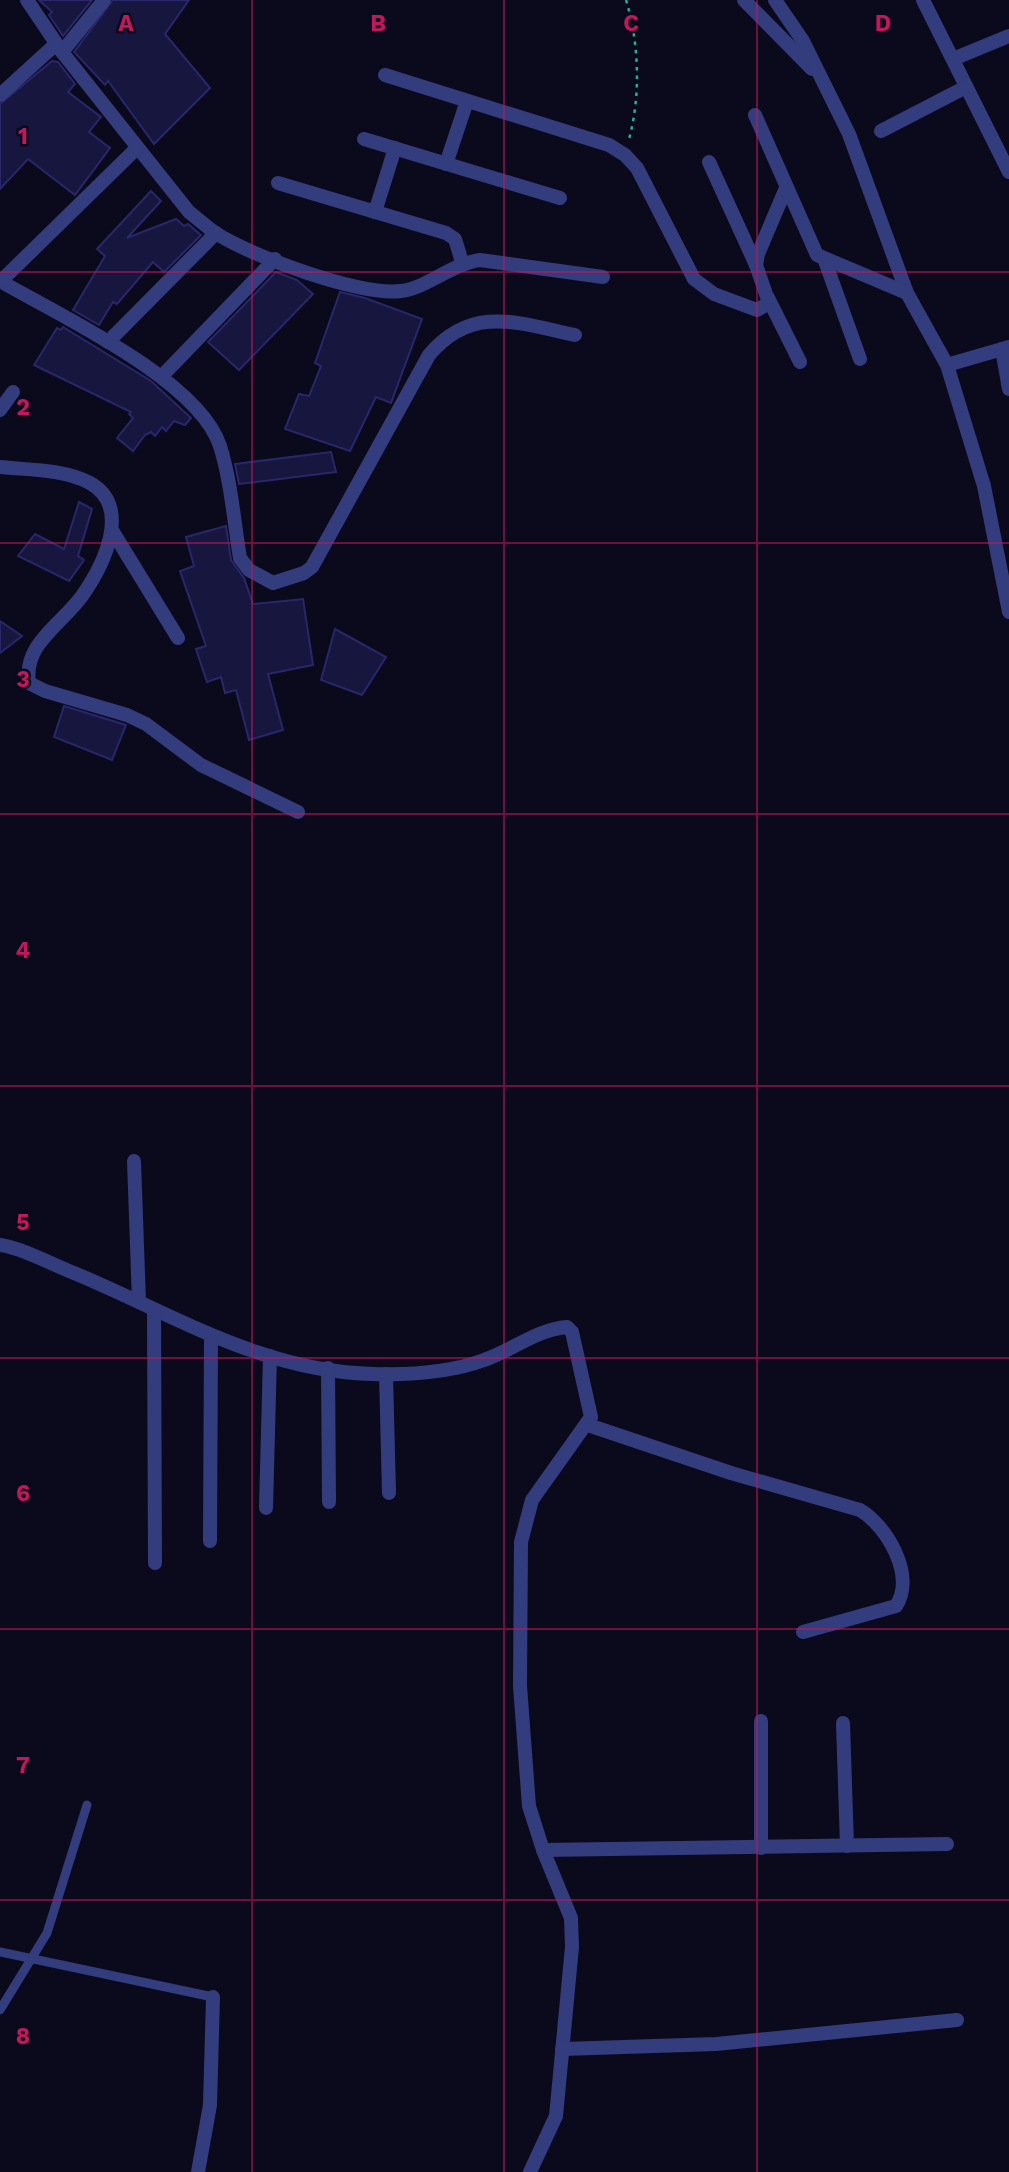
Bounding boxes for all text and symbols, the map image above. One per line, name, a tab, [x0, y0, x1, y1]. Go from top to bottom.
text: A	[118, 10, 134, 37]
text: B	[370, 10, 386, 37]
text: C	[623, 10, 639, 37]
text: D	[875, 10, 891, 37]
text: 1	[18, 123, 28, 150]
text: 2	[16, 394, 30, 421]
text: 3	[16, 666, 30, 693]
text: 4	[16, 937, 31, 964]
text: 5	[16, 1209, 30, 1236]
text: 6	[16, 1480, 30, 1507]
text: 7	[16, 1752, 30, 1779]
text: 8	[16, 2023, 30, 2050]

